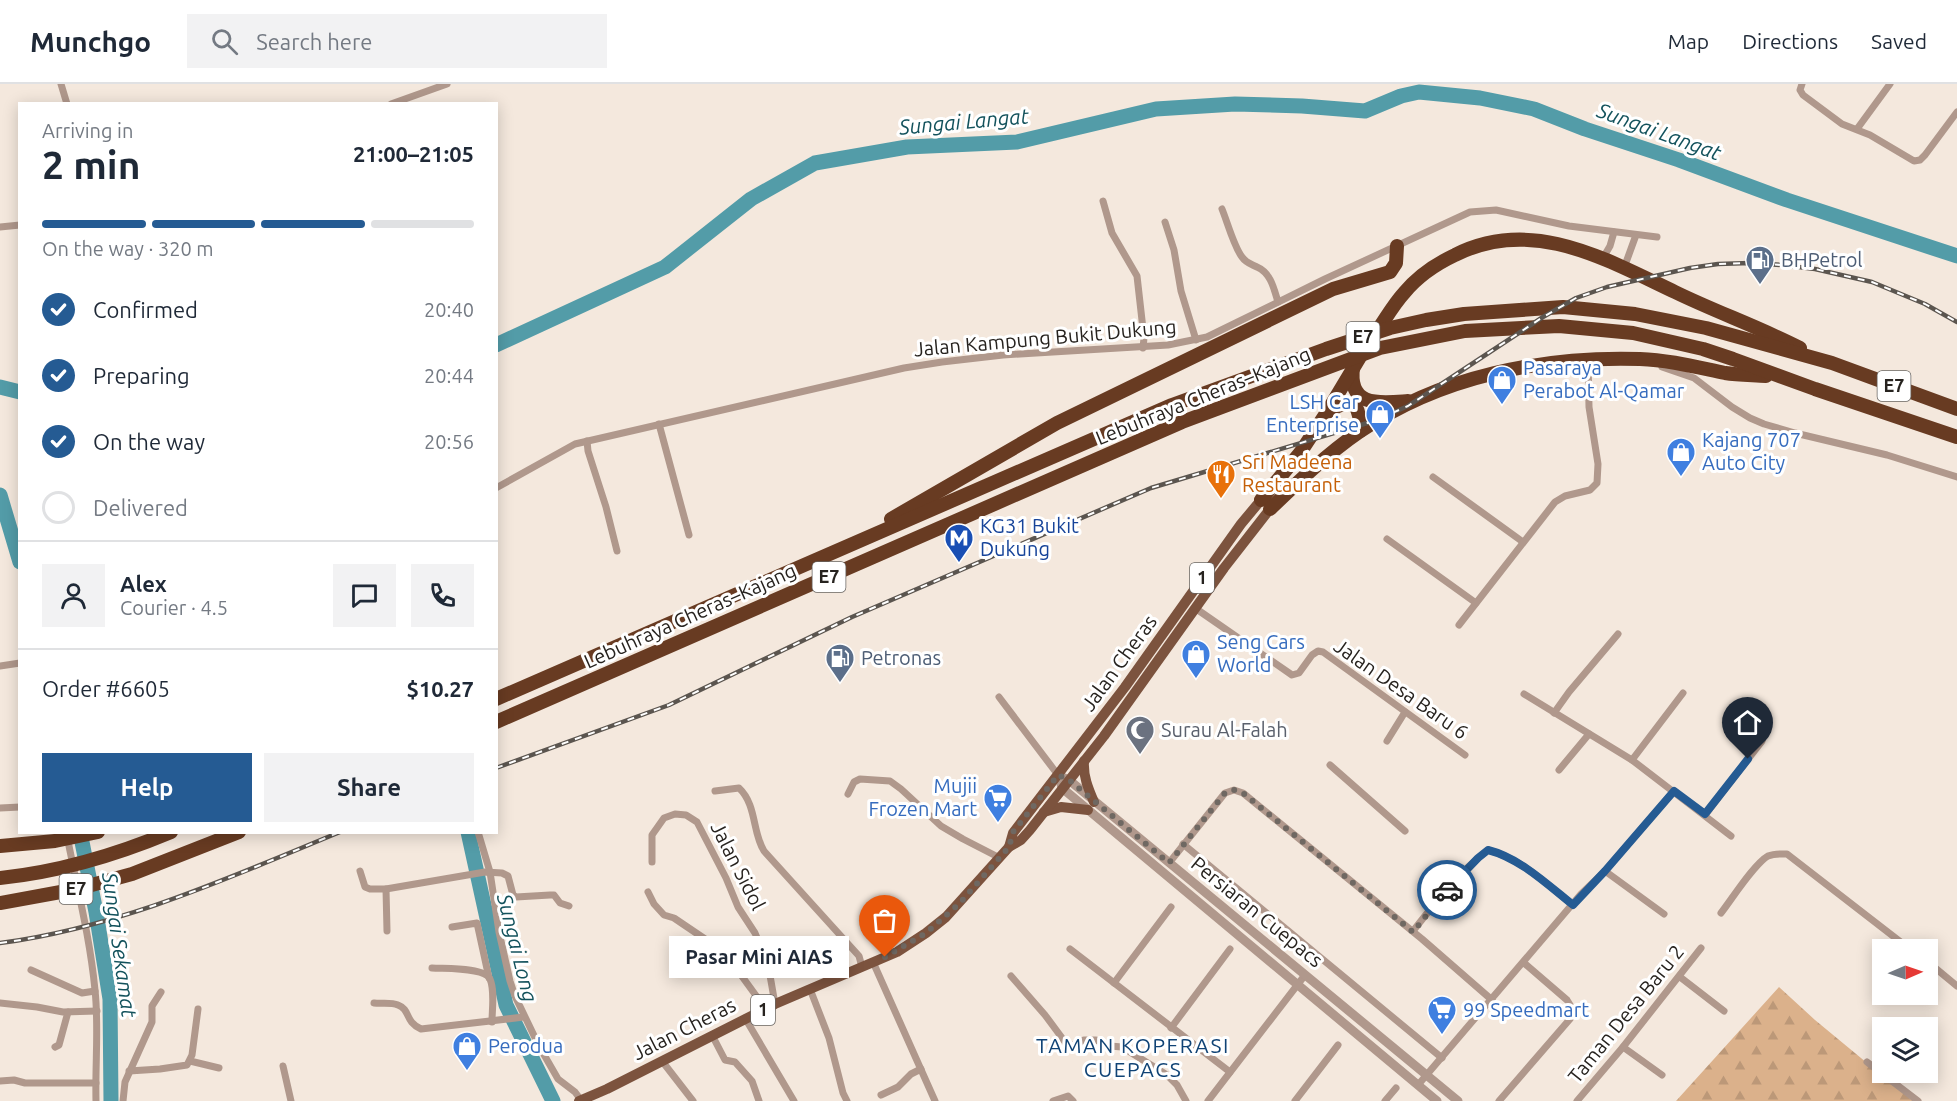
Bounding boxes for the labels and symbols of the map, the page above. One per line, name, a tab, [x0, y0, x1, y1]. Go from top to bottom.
water label: Sungai Langat	[1593, 97, 1725, 165]
water label: Sungai Langat	[897, 103, 1030, 139]
fuel station icon: BHPetrol	[1744, 244, 1776, 286]
place label: BHPetrol	[1781, 248, 1863, 271]
street label: Jalan Kampung Bukit Dukung	[913, 315, 1177, 360]
road number: E7	[1346, 322, 1380, 352]
street label: Lebuhraya Cheras–Kajang	[1092, 342, 1314, 449]
place label: Pasaraya Perabot Al-Qamar	[1523, 356, 1685, 402]
shop icon: Pasaraya Perabot Al-Qamar	[1486, 364, 1518, 406]
road number: E7	[1878, 371, 1910, 401]
place label: LSH Car Enterprise	[1266, 390, 1359, 436]
shop icon: LSH Car Enterprise	[1364, 398, 1396, 440]
place label: Kajang 707 Auto City	[1702, 428, 1801, 474]
shop icon: Kajang 707 Auto City	[1665, 436, 1697, 478]
place label: Sri Madeena Restaurant	[1242, 450, 1353, 496]
restaurant icon: Sri Madeena Restaurant	[1205, 458, 1237, 500]
place label: KG31 Bukit Dukung	[980, 514, 1079, 560]
metro station icon: KG31 Bukit Dukung	[943, 522, 975, 564]
street label: Lebuhraya Cheras–Kajang	[580, 558, 799, 673]
road number: E7	[812, 562, 846, 592]
road number: 1	[1190, 563, 1214, 593]
street label: Jalan Cheras	[1076, 610, 1161, 715]
place label: Seng Cars World	[1217, 630, 1305, 676]
street label: Jalan Desa Baru 6	[1330, 634, 1473, 743]
shop icon: Seng Cars World	[1180, 638, 1212, 680]
fuel station icon: Petronas	[824, 642, 856, 684]
place label: Petronas	[861, 646, 941, 669]
pin	[1722, 697, 1773, 759]
mosque icon: Surau Al-Falah	[1124, 714, 1156, 756]
place label: Surau Al-Falah	[1161, 718, 1288, 741]
place label: Mujii Frozen Mart	[869, 774, 977, 820]
supermarket icon: Mujii Frozen Mart	[982, 782, 1014, 824]
street label: Jalan Sidol	[706, 818, 770, 914]
street label: Persiaran Cuepacs	[1187, 852, 1328, 972]
courier	[1417, 860, 1477, 920]
water label: Sungai Sekamat	[98, 870, 142, 1020]
road number: E7	[60, 874, 92, 904]
water label: Sungai Long	[493, 890, 543, 1004]
pin	[859, 895, 910, 957]
callout: Pasar Mini AIAS	[669, 936, 849, 978]
north arrow	[1872, 939, 1938, 1005]
street label: Taman Desa Baru 2	[1563, 940, 1688, 1087]
street label: Jalan Cheras	[628, 993, 739, 1064]
supermarket icon: 99 Speedmart	[1426, 994, 1458, 1036]
road number: 1	[751, 995, 775, 1025]
place label: 99 Speedmart	[1463, 998, 1589, 1021]
shop icon: Perodua	[451, 1030, 483, 1072]
district label: TAMAN KOPERASI CUEPACS	[1036, 1033, 1230, 1081]
place label: Perodua	[488, 1034, 563, 1057]

